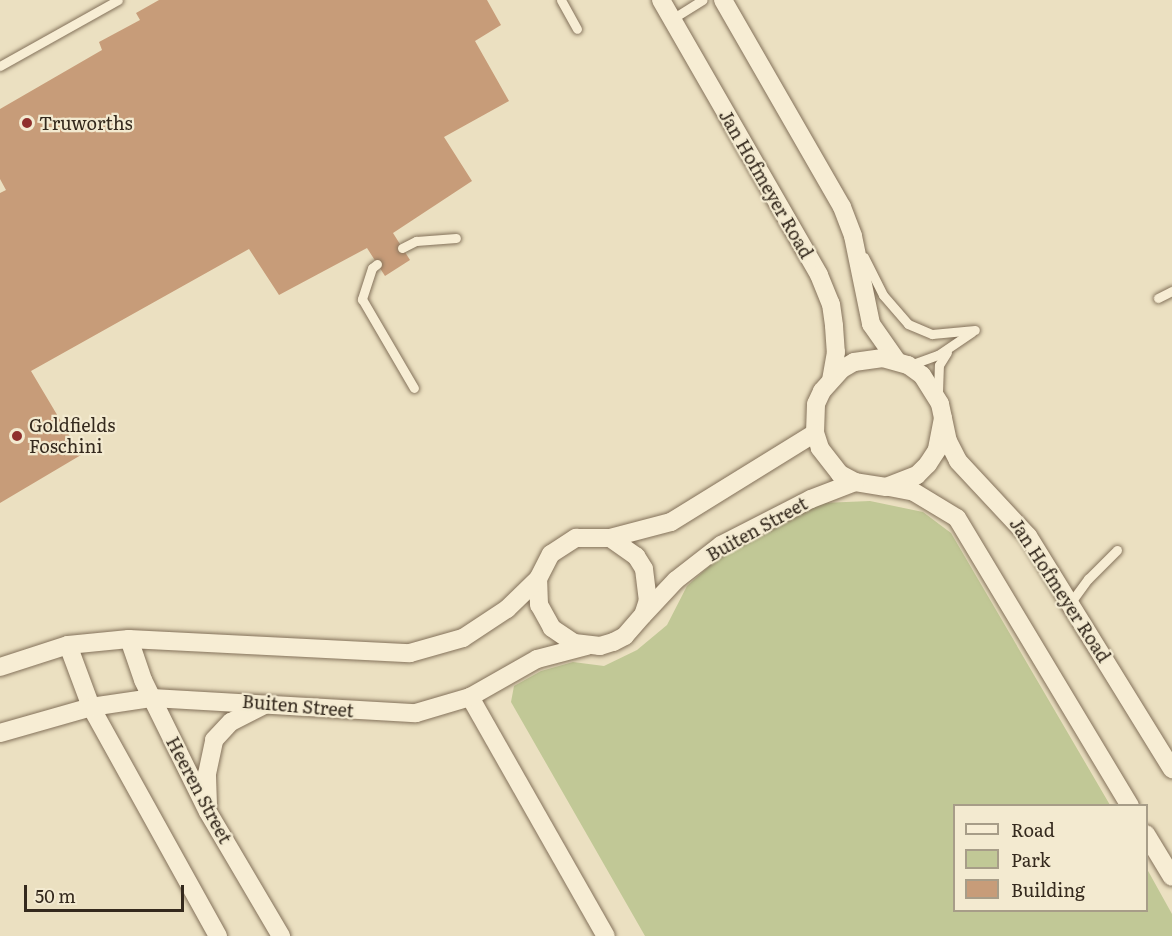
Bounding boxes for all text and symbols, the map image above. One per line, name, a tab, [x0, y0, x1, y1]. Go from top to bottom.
street label: Jan Hofmeyer Road	[715, 106, 817, 262]
place label: Truworths	[39, 112, 133, 134]
marker: Truworths	[20, 116, 34, 130]
place label: Goldfields Foschini	[29, 415, 115, 458]
marker: Goldfields Foschini	[10, 429, 24, 443]
street label: Buiten Street	[703, 492, 811, 566]
street label: Jan Hofmeyer Road	[1005, 514, 1115, 666]
street label: Buiten Street	[241, 690, 355, 722]
street label: Heeren Street	[162, 733, 236, 847]
legend	[953, 804, 1148, 912]
text: Road	[1011, 816, 1055, 843]
text: Park	[1011, 846, 1050, 873]
scale bar	[27, 873, 188, 911]
text: Building	[1011, 876, 1085, 903]
text: 50 m	[35, 882, 76, 909]

